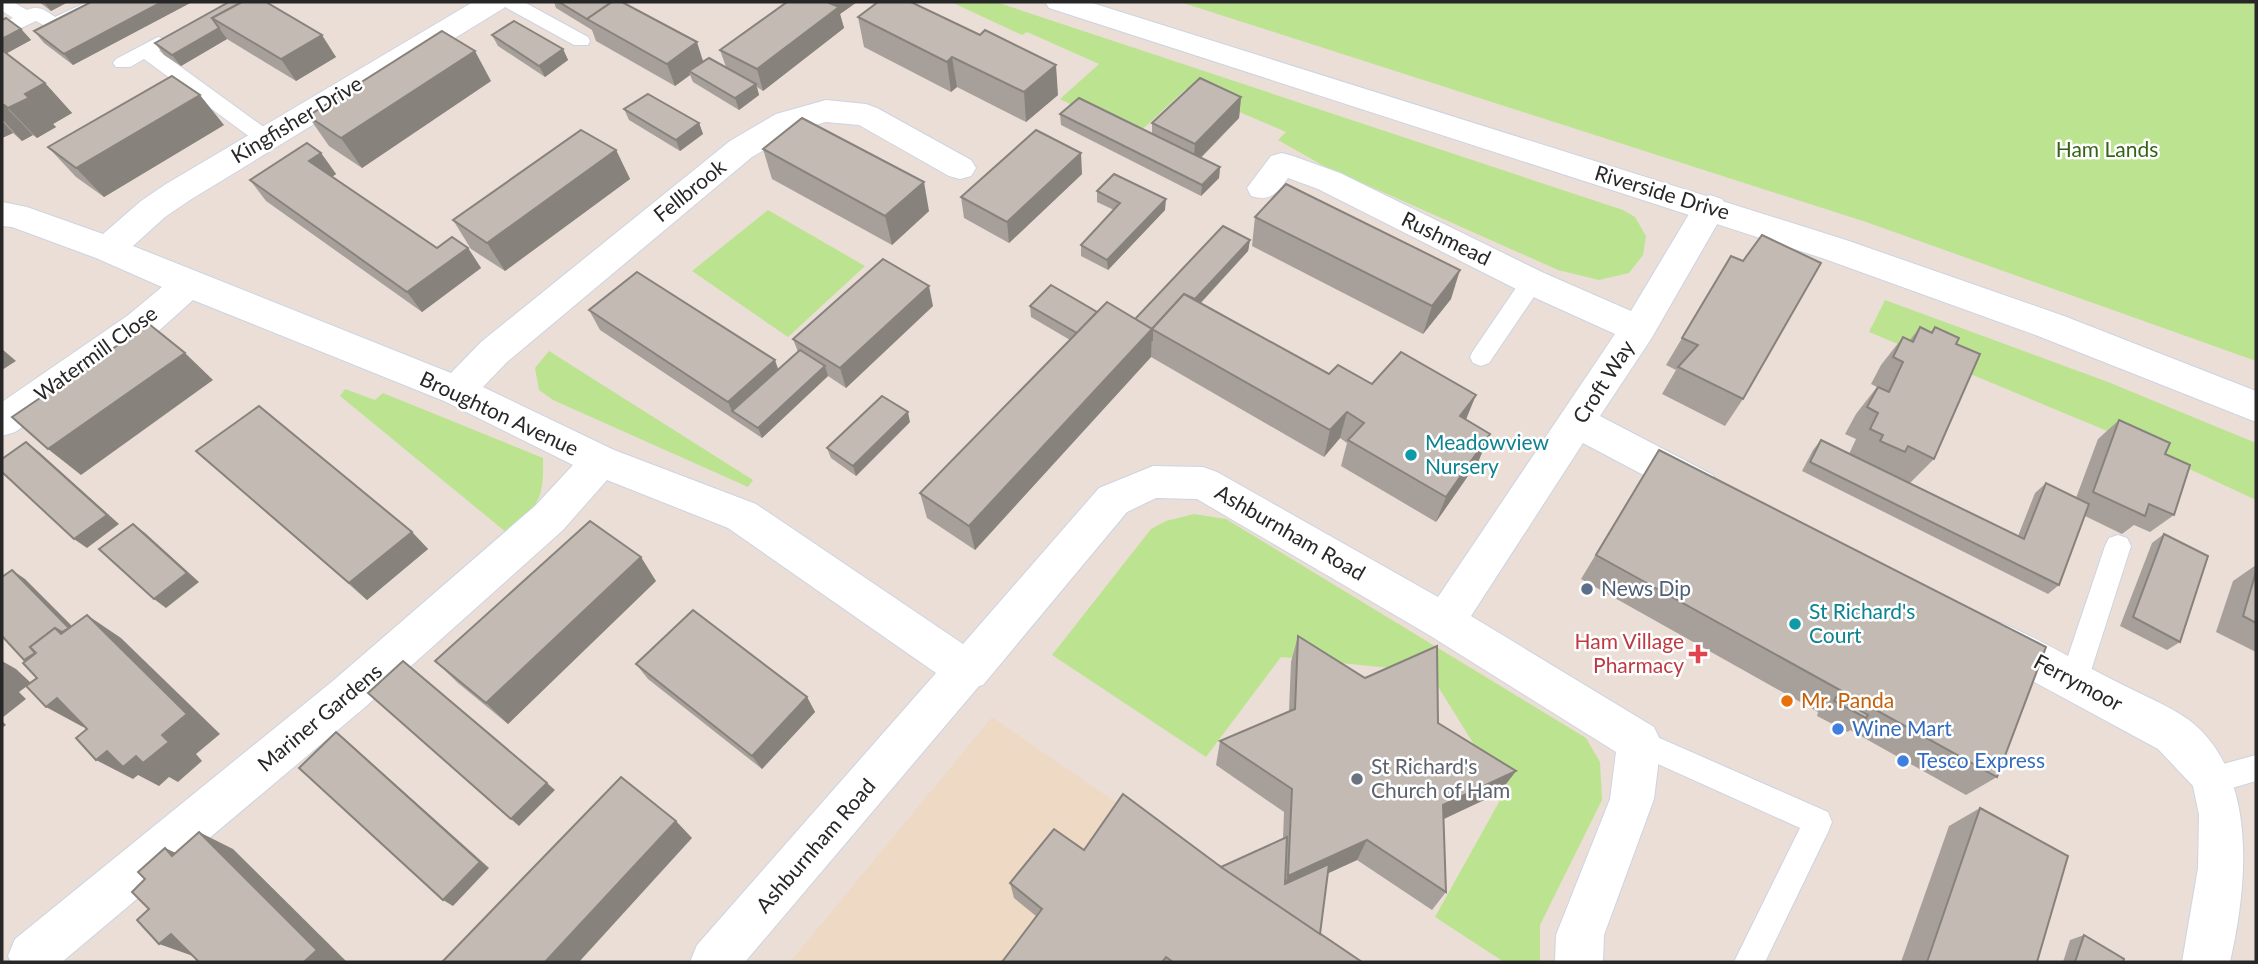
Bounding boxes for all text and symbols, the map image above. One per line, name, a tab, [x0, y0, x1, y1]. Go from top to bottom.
street label: Kingfisher Drive	[226, 70, 366, 168]
park label: Ham Lands	[2056, 136, 2158, 161]
street label: Fellbrook	[648, 153, 730, 226]
street label: Riverside Drive	[1592, 159, 1733, 224]
street label: Rushmead	[1398, 205, 1495, 270]
street label: Watermill Close	[29, 300, 161, 406]
street label: Croft Way	[1567, 335, 1639, 427]
street label: Broughton Avenue	[416, 365, 583, 460]
place label: Meadowview Nursery	[1425, 429, 1550, 478]
marker: Meadowview Nursery	[1403, 447, 1419, 463]
street label: Ashburnham Road	[1211, 479, 1370, 585]
place label: News Dip	[1601, 575, 1691, 600]
marker: News Dip	[1579, 581, 1595, 597]
place label: St Richard's Court	[1809, 598, 1915, 647]
marker: St Richard's Court	[1787, 616, 1803, 632]
place label: Ham Village Pharmacy	[1575, 628, 1684, 677]
marker: Ham Village Pharmacy	[1690, 646, 1706, 662]
street label: Ferrymoor	[2030, 648, 2128, 716]
street label: Mariner Gardens	[252, 658, 386, 776]
place label: Mr. Panda	[1801, 687, 1894, 712]
marker: Mr. Panda	[1779, 693, 1795, 709]
place label: Wine Mart	[1852, 715, 1952, 740]
marker: Wine Mart	[1830, 721, 1846, 737]
place label: Tesco Express	[1917, 747, 2045, 772]
place label: St Richard's Church of Ham	[1371, 753, 1510, 802]
marker: Tesco Express	[1895, 753, 1911, 769]
marker: St Richard's Church of Ham	[1349, 771, 1365, 787]
street label: Ashburnham Road	[750, 773, 880, 917]

